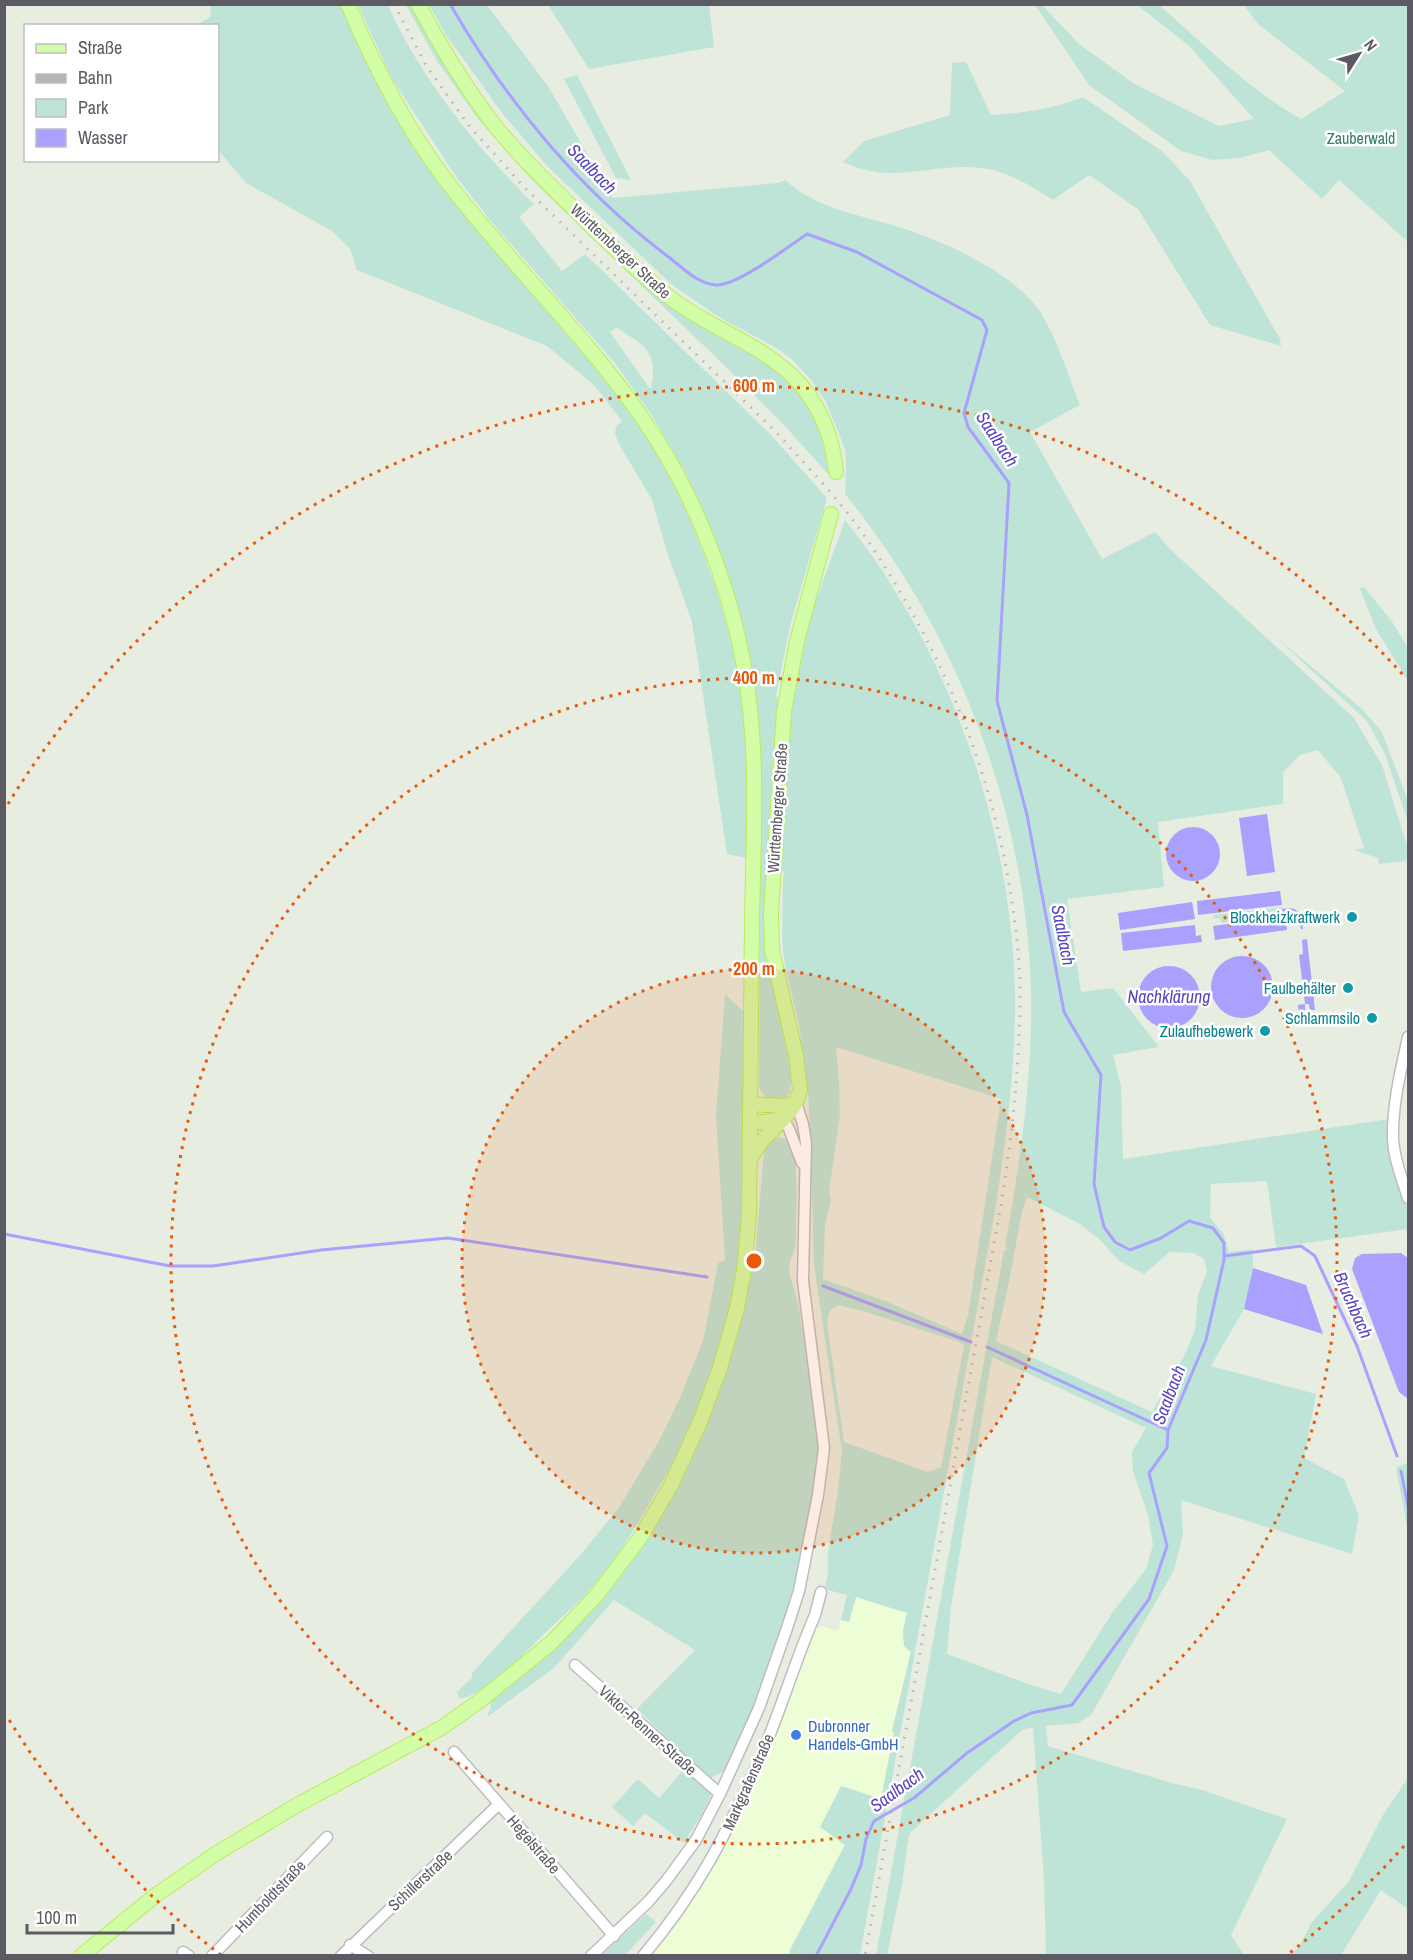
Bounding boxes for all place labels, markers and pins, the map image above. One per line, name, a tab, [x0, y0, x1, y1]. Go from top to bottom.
place label: Blockheizkraftwerk	[1230, 906, 1340, 928]
marker: Blockheizkraftwerk	[1345, 910, 1359, 924]
place label: Faulbehälter	[1264, 977, 1337, 999]
marker: Faulbehälter	[1341, 981, 1355, 995]
place label: Schlammsilo	[1285, 1007, 1360, 1029]
marker: Schlammsilo	[1365, 1011, 1379, 1025]
place label: Zulaufhebewerk	[1160, 1020, 1253, 1042]
marker: Zulaufhebewerk	[1258, 1024, 1272, 1038]
centre of rings	[744, 1251, 764, 1271]
place label: Dubronner Handels-GmbH	[808, 1715, 898, 1755]
marker: Dubronner Handels-GmbH	[789, 1728, 803, 1742]

